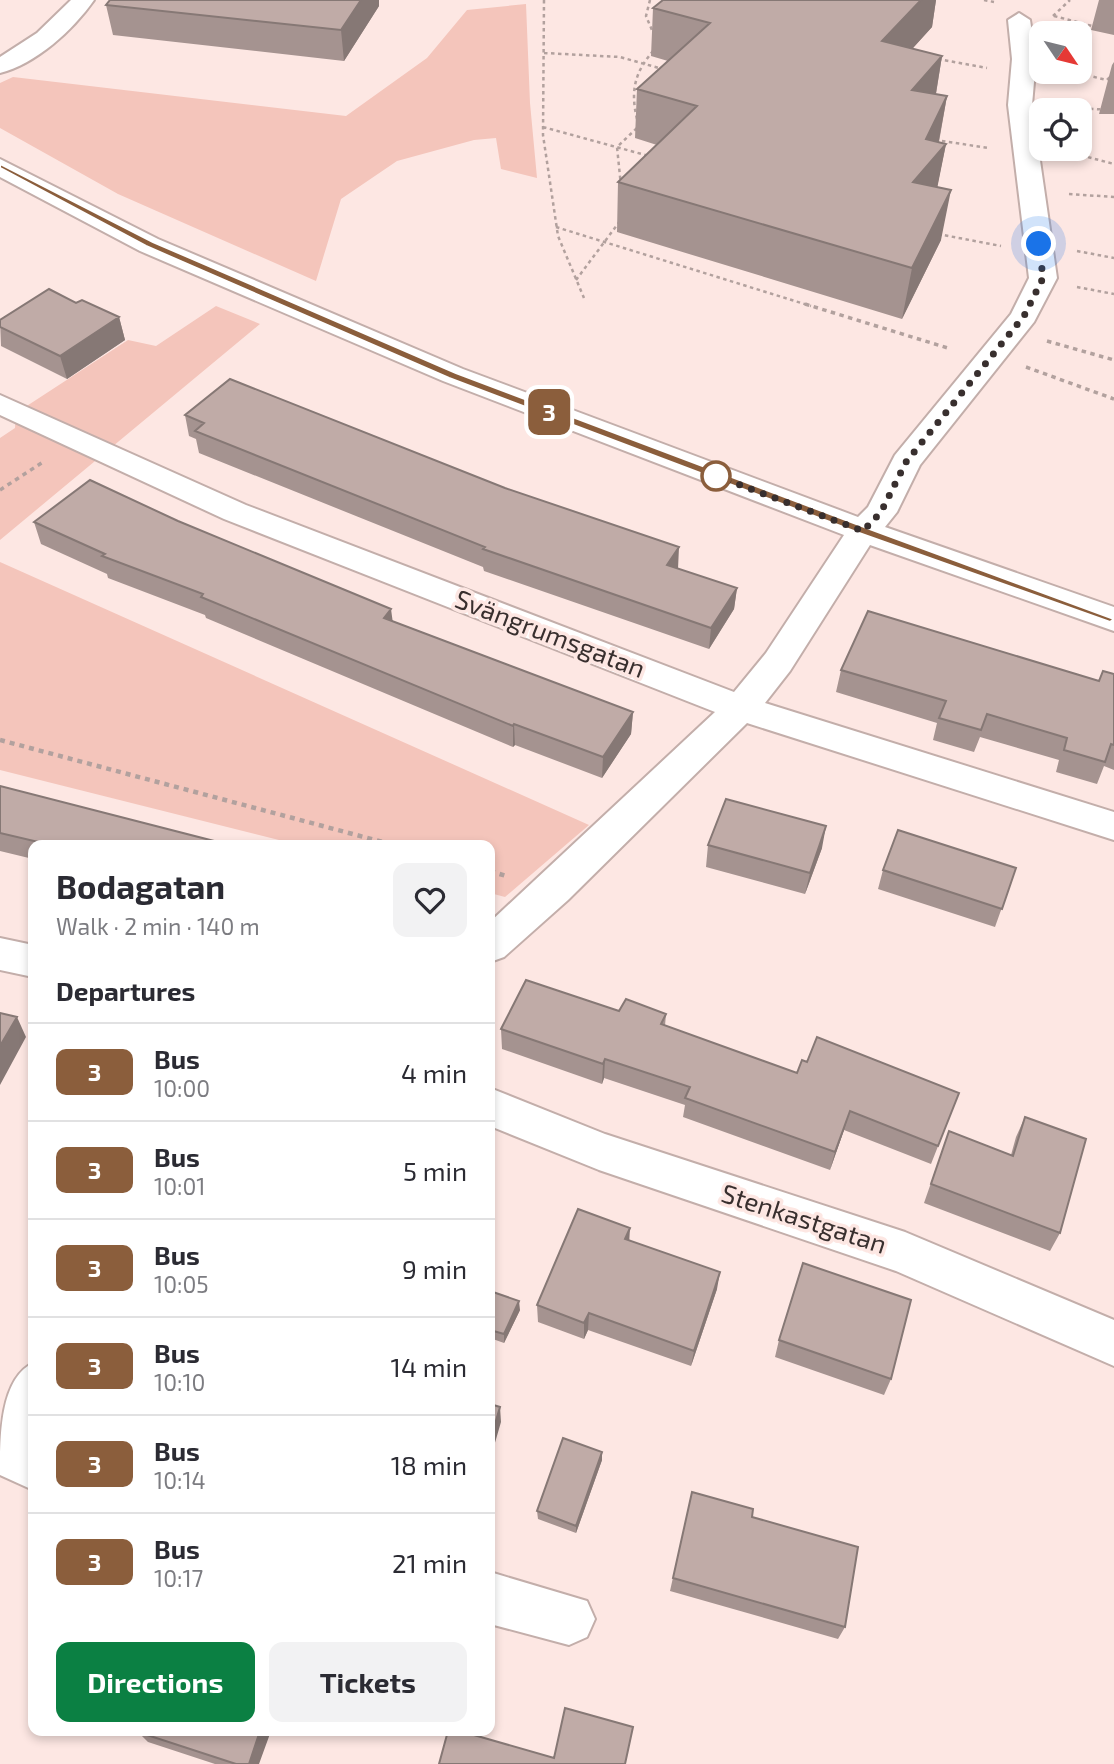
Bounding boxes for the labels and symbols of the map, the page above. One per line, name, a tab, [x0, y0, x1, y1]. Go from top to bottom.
north arrow	[1029, 21, 1092, 84]
your location	[1021, 226, 1056, 261]
line badge: 3	[526, 389, 572, 435]
unlabelled marker	[701, 461, 731, 491]
street label: Svängrumsgatan	[451, 582, 650, 683]
street label: Stenkastgatan	[718, 1176, 891, 1259]

